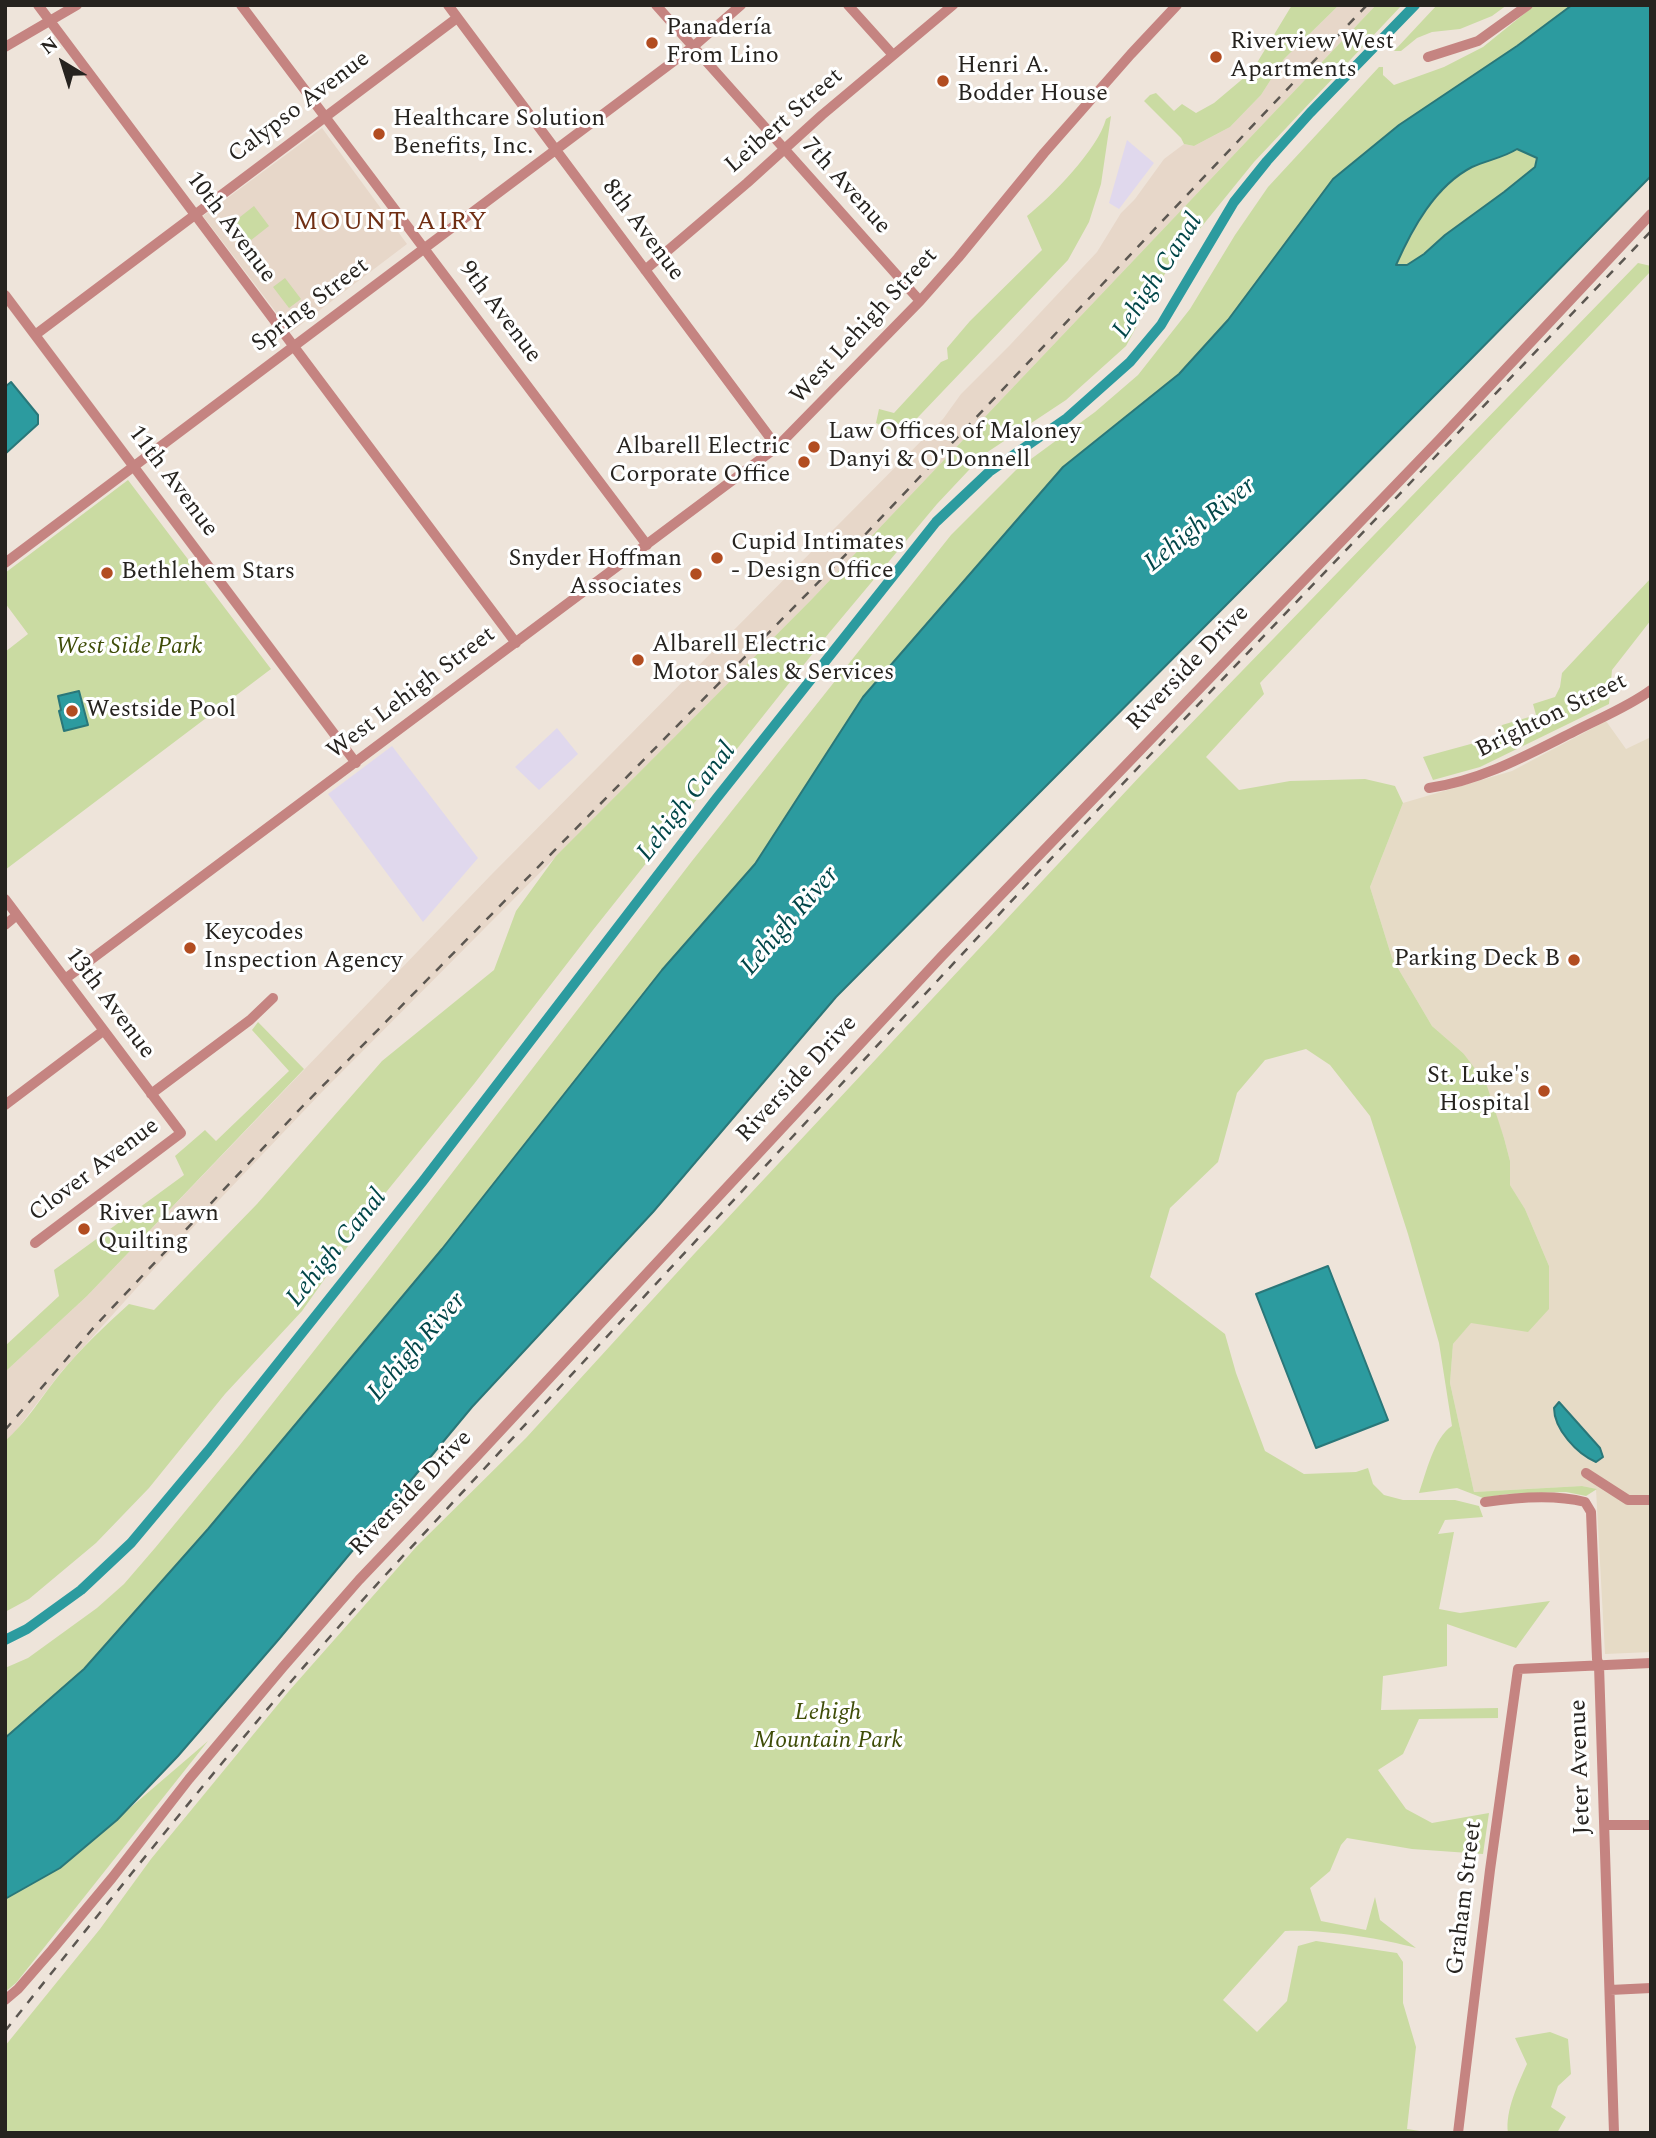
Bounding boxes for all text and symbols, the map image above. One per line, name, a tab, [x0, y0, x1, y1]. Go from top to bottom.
place label: Panadería From Lino	[666, 15, 779, 71]
north arrow	[28, 28, 98, 98]
place label: Riverview West Apartments	[1230, 29, 1394, 85]
text: N	[35, 30, 65, 62]
marker: Panadería From Lino	[644, 35, 660, 51]
street label: Calypso Avenue	[224, 45, 376, 171]
marker: Riverview West Apartments	[1208, 49, 1224, 65]
place label: Henri A. Bodder House	[957, 53, 1108, 109]
street label: Leibert Street	[720, 63, 850, 181]
marker: Henri A. Bodder House	[935, 73, 951, 89]
place label: Healthcare Solution Benefits, Inc.	[393, 106, 605, 162]
marker: Healthcare Solution Benefits, Inc.	[371, 126, 387, 142]
street label: 7th Avenue	[794, 133, 896, 241]
street label: 10th Avenue	[179, 167, 281, 289]
street label: 8th Avenue	[594, 175, 690, 287]
district label: MOUNT AIRY	[294, 208, 488, 240]
water label: Lehigh Canal	[1107, 209, 1211, 345]
street label: West Lehigh Street	[785, 243, 945, 411]
street label: Spring Street	[247, 253, 375, 359]
street label: 9th Avenue	[451, 257, 547, 369]
place label: Law Offices of Maloney Danyi & O'Donnell	[828, 419, 1081, 475]
street label: 11th Avenue	[121, 421, 223, 543]
place label: Albarell Electric Corporate Office	[609, 434, 790, 490]
marker: Law Offices of Maloney Danyi & O'Donnell	[806, 439, 822, 455]
marker: Albarell Electric Corporate Office	[796, 454, 812, 470]
water label: Lehigh River	[1139, 472, 1263, 580]
place label: Cupid Intimates - Design Office	[731, 530, 904, 586]
place label: Snyder Hoffman Associates	[508, 546, 682, 602]
marker: Cupid Intimates - Design Office	[709, 550, 725, 566]
place label: Bethlehem Stars	[121, 559, 295, 587]
marker: Bethlehem Stars	[99, 565, 115, 581]
marker: Snyder Hoffman Associates	[688, 566, 704, 582]
street label: Riverside Drive	[1122, 600, 1256, 738]
street label: West Lehigh Street	[322, 621, 502, 767]
place label: Albarell Electric Motor Sales & Services	[652, 632, 894, 688]
park label: West Side Park	[56, 634, 202, 662]
marker: Albarell Electric Motor Sales & Services	[630, 652, 646, 668]
street label: Brighton Street	[1472, 668, 1632, 766]
place label: Westside Pool	[86, 697, 236, 725]
marker: Westside Pool	[64, 703, 80, 719]
water label: Lehigh Canal	[632, 737, 744, 869]
water label: Lehigh River	[735, 861, 847, 983]
place label: Keycodes Inspection Agency	[204, 920, 402, 976]
marker: Keycodes Inspection Agency	[182, 940, 198, 956]
street label: 13th Avenue	[58, 943, 160, 1065]
place label: Parking Deck B	[1394, 946, 1560, 974]
marker: Parking Deck B	[1566, 952, 1582, 968]
street label: Riverside Drive	[732, 1010, 864, 1150]
place label: St. Luke's Hospital	[1427, 1063, 1530, 1119]
marker: St. Luke's Hospital	[1536, 1083, 1552, 1099]
street label: Clover Avenue	[24, 1113, 166, 1229]
water label: Lehigh Canal	[281, 1184, 395, 1314]
place label: River Lawn Quilting	[98, 1201, 219, 1257]
marker: River Lawn Quilting	[76, 1221, 92, 1237]
water label: Lehigh River	[362, 1287, 474, 1409]
street label: Riverside Drive	[345, 1425, 479, 1563]
street label: Jeter Avenue	[1565, 1699, 1599, 1835]
park label: Lehigh Mountain Park	[753, 1700, 903, 1756]
street label: Graham Street	[1442, 1819, 1490, 1977]

